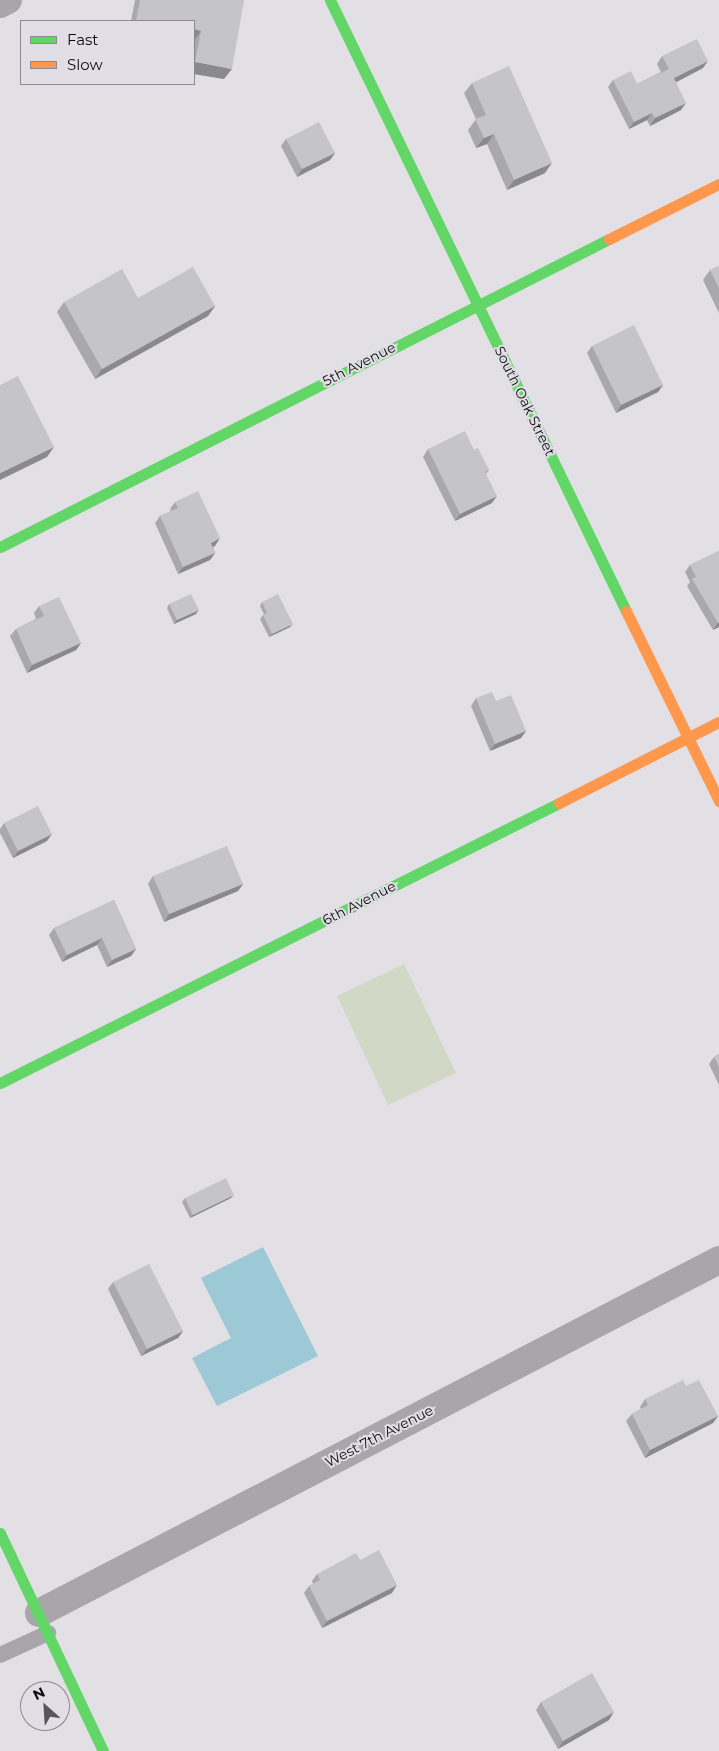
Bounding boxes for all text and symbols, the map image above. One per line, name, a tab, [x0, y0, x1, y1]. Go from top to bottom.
legend	[20, 20, 195, 85]
text: Fast	[67, 30, 98, 49]
text: Slow	[67, 55, 103, 74]
street label: 5th Avenue	[320, 338, 398, 390]
street label: South Oak Street	[491, 343, 559, 459]
street label: 6th Avenue	[319, 877, 399, 929]
street label: West 7th Avenue	[322, 1401, 436, 1471]
north arrow	[20, 1681, 70, 1731]
text: N	[30, 1683, 48, 1704]

